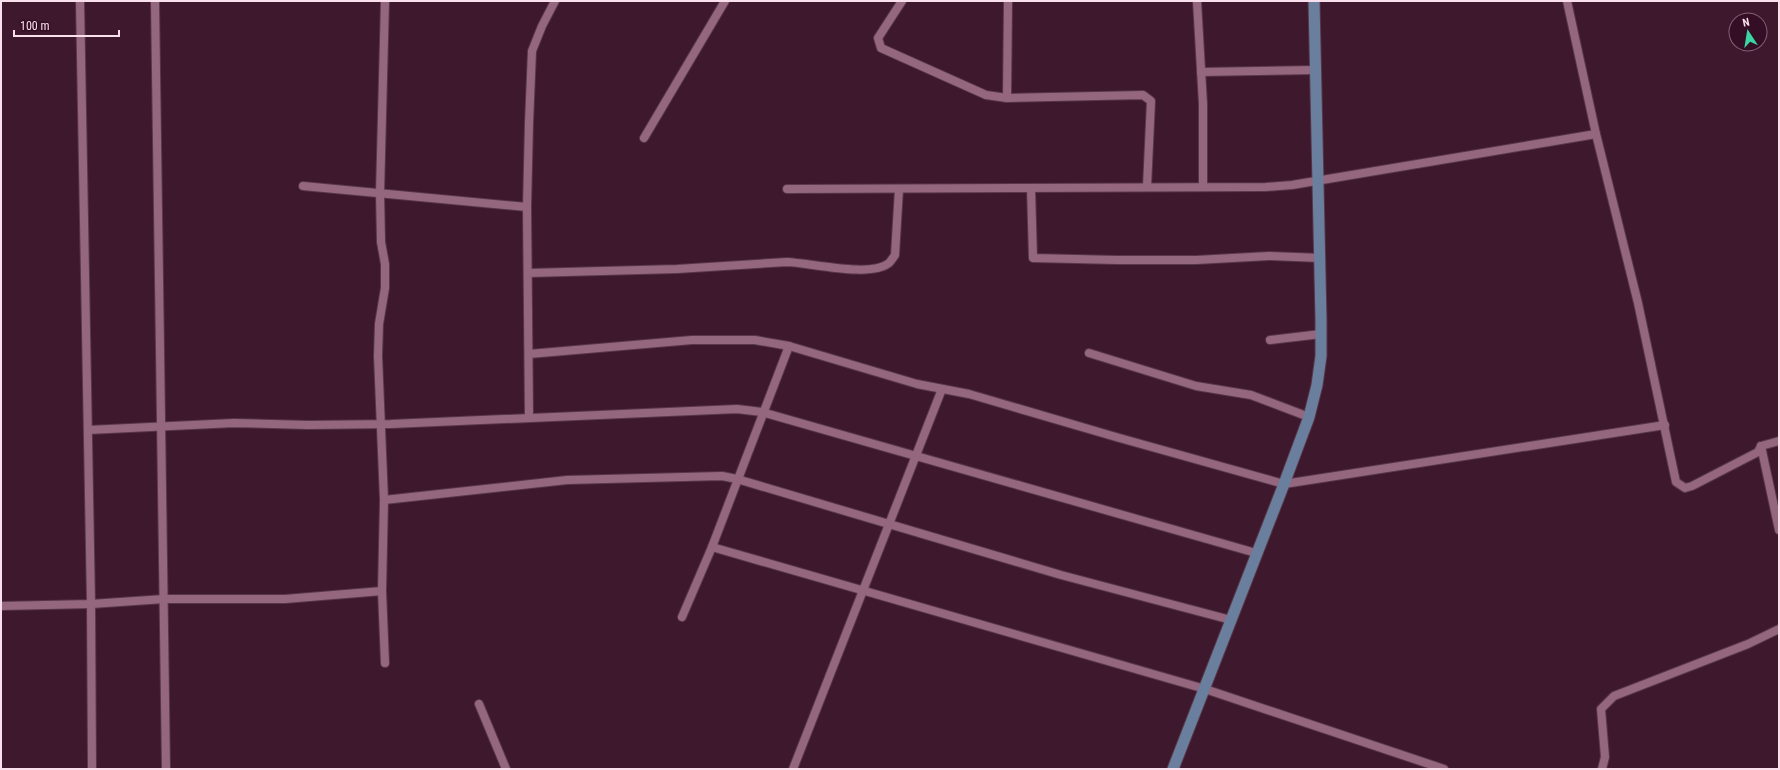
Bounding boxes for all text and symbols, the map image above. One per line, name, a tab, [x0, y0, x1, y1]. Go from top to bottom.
scale bar	[14, 12, 119, 38]
north arrow	[1728, 12, 1768, 52]
text: N	[1741, 16, 1751, 30]
text: 100 m	[20, 19, 50, 33]

